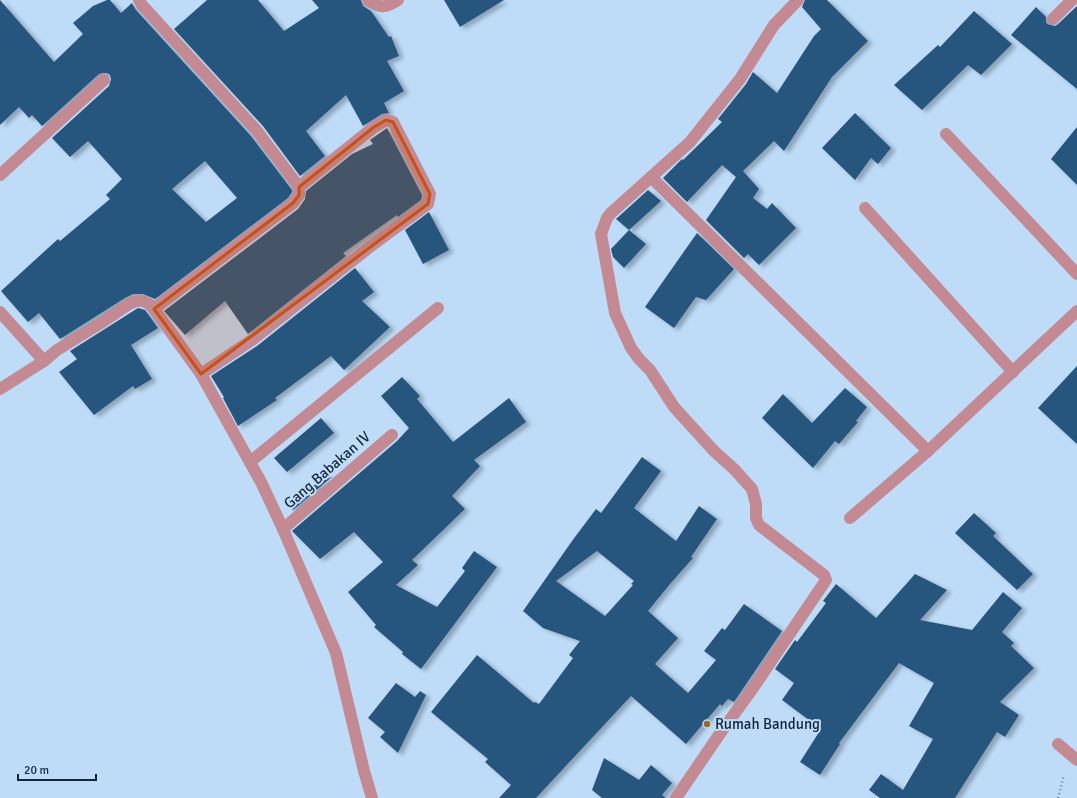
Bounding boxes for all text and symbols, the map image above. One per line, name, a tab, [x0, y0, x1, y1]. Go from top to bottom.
street label: Gang Babakan IV	[280, 427, 374, 512]
place label: Rumah Bandung	[715, 715, 820, 733]
marker: Rumah Bandung	[702, 719, 712, 729]
scale bar	[18, 756, 96, 782]
text: 20 m	[24, 763, 49, 778]

